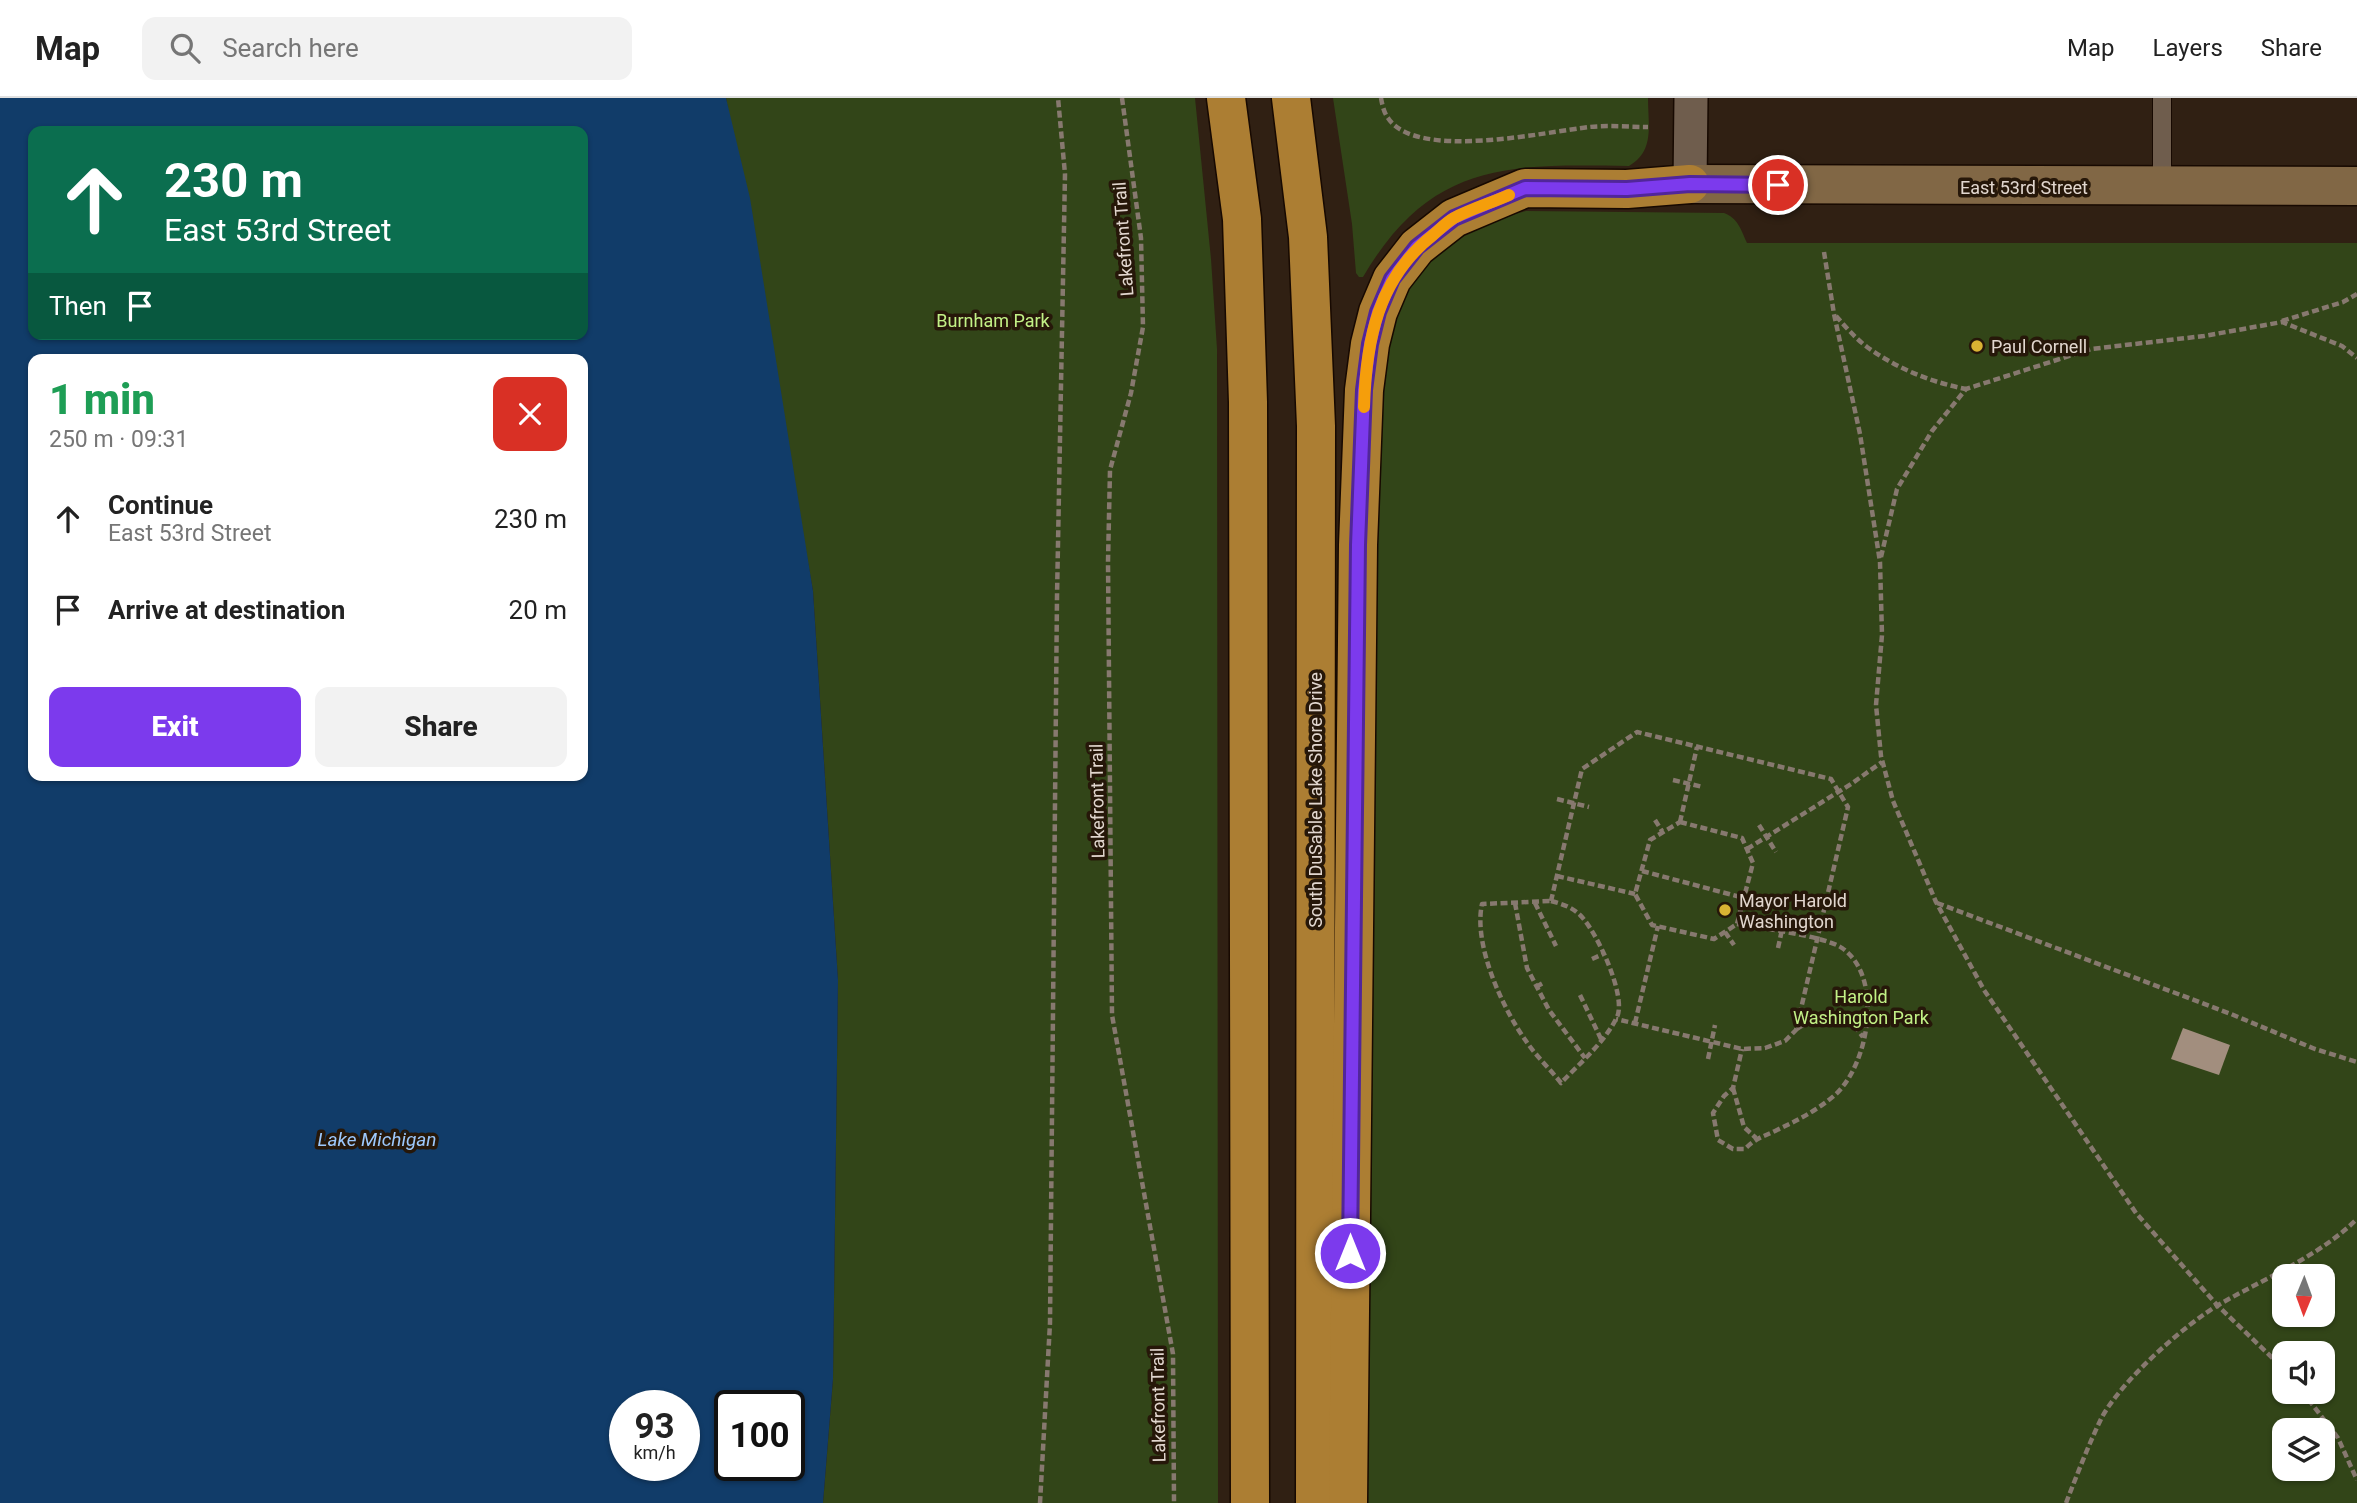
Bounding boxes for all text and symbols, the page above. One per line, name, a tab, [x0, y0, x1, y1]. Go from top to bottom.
search box	[142, 17, 632, 80]
text: Map	[35, 29, 100, 68]
icon: search	[166, 29, 204, 67]
text: Search here	[222, 33, 359, 63]
text: Map	[2067, 34, 2115, 62]
text: Layers	[2153, 34, 2223, 62]
text: Share	[2261, 34, 2322, 62]
text: 230 m	[164, 152, 303, 209]
icon: ahead	[49, 154, 140, 245]
pin	[1748, 155, 1808, 215]
icon: arrive	[1759, 166, 1797, 204]
street label: East 53rd Street	[1960, 177, 2088, 198]
street label: Lakefront Trail	[1109, 181, 1137, 297]
text: East 53rd Street	[164, 211, 391, 249]
icon: arrive	[121, 287, 159, 325]
text: Then	[49, 291, 107, 321]
park label: Burnham Park	[936, 310, 1051, 331]
place label: Paul Cornell	[1991, 336, 2087, 357]
marker: Paul Cornell	[1969, 338, 1985, 354]
text: 1 min	[49, 375, 155, 424]
button: close	[493, 377, 567, 451]
text: 250 m · 09:31	[49, 426, 188, 453]
text: Continue	[108, 490, 213, 520]
icon: ahead	[49, 500, 87, 538]
text: 230 m	[494, 504, 567, 534]
text: East 53rd Street	[108, 520, 271, 547]
icon: arrive	[49, 591, 87, 629]
text: Arrive at destination	[108, 595, 345, 625]
text: 20 m	[509, 595, 567, 625]
street label: South DuSable Lake Shore Drive	[1305, 672, 1326, 928]
button: Exit	[49, 687, 301, 767]
button: Share	[315, 687, 567, 767]
street label: Lakefront Trail	[1086, 743, 1108, 859]
place label: Mayor Harold Washington	[1739, 890, 1847, 932]
marker: Mayor Harold Washington	[1717, 902, 1733, 918]
park label: Harold Washington Park	[1793, 986, 1930, 1028]
water label: Lake Michigan	[318, 1128, 436, 1151]
position arrow	[1313, 1216, 1387, 1290]
north arrow	[2272, 1264, 2334, 1326]
map controls	[2272, 1264, 2335, 1481]
button: sound	[2272, 1341, 2335, 1404]
street label: Lakefront Trail	[1147, 1347, 1169, 1463]
speed limit sign: 100	[714, 1390, 805, 1481]
text: 93	[634, 1406, 675, 1447]
button: layers	[2272, 1418, 2335, 1481]
text: km/h	[633, 1442, 676, 1463]

